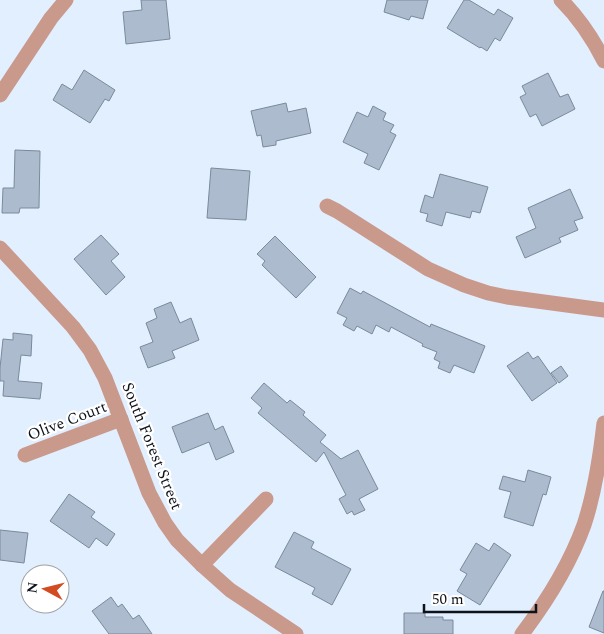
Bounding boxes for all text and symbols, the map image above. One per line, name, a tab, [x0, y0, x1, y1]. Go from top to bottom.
street label: South Forest Street	[115, 379, 189, 514]
street label: Olive Court	[24, 395, 110, 447]
north arrow	[20, 564, 70, 614]
text: N	[21, 581, 44, 594]
scale bar	[424, 582, 536, 614]
text: 50 m	[432, 588, 464, 611]

